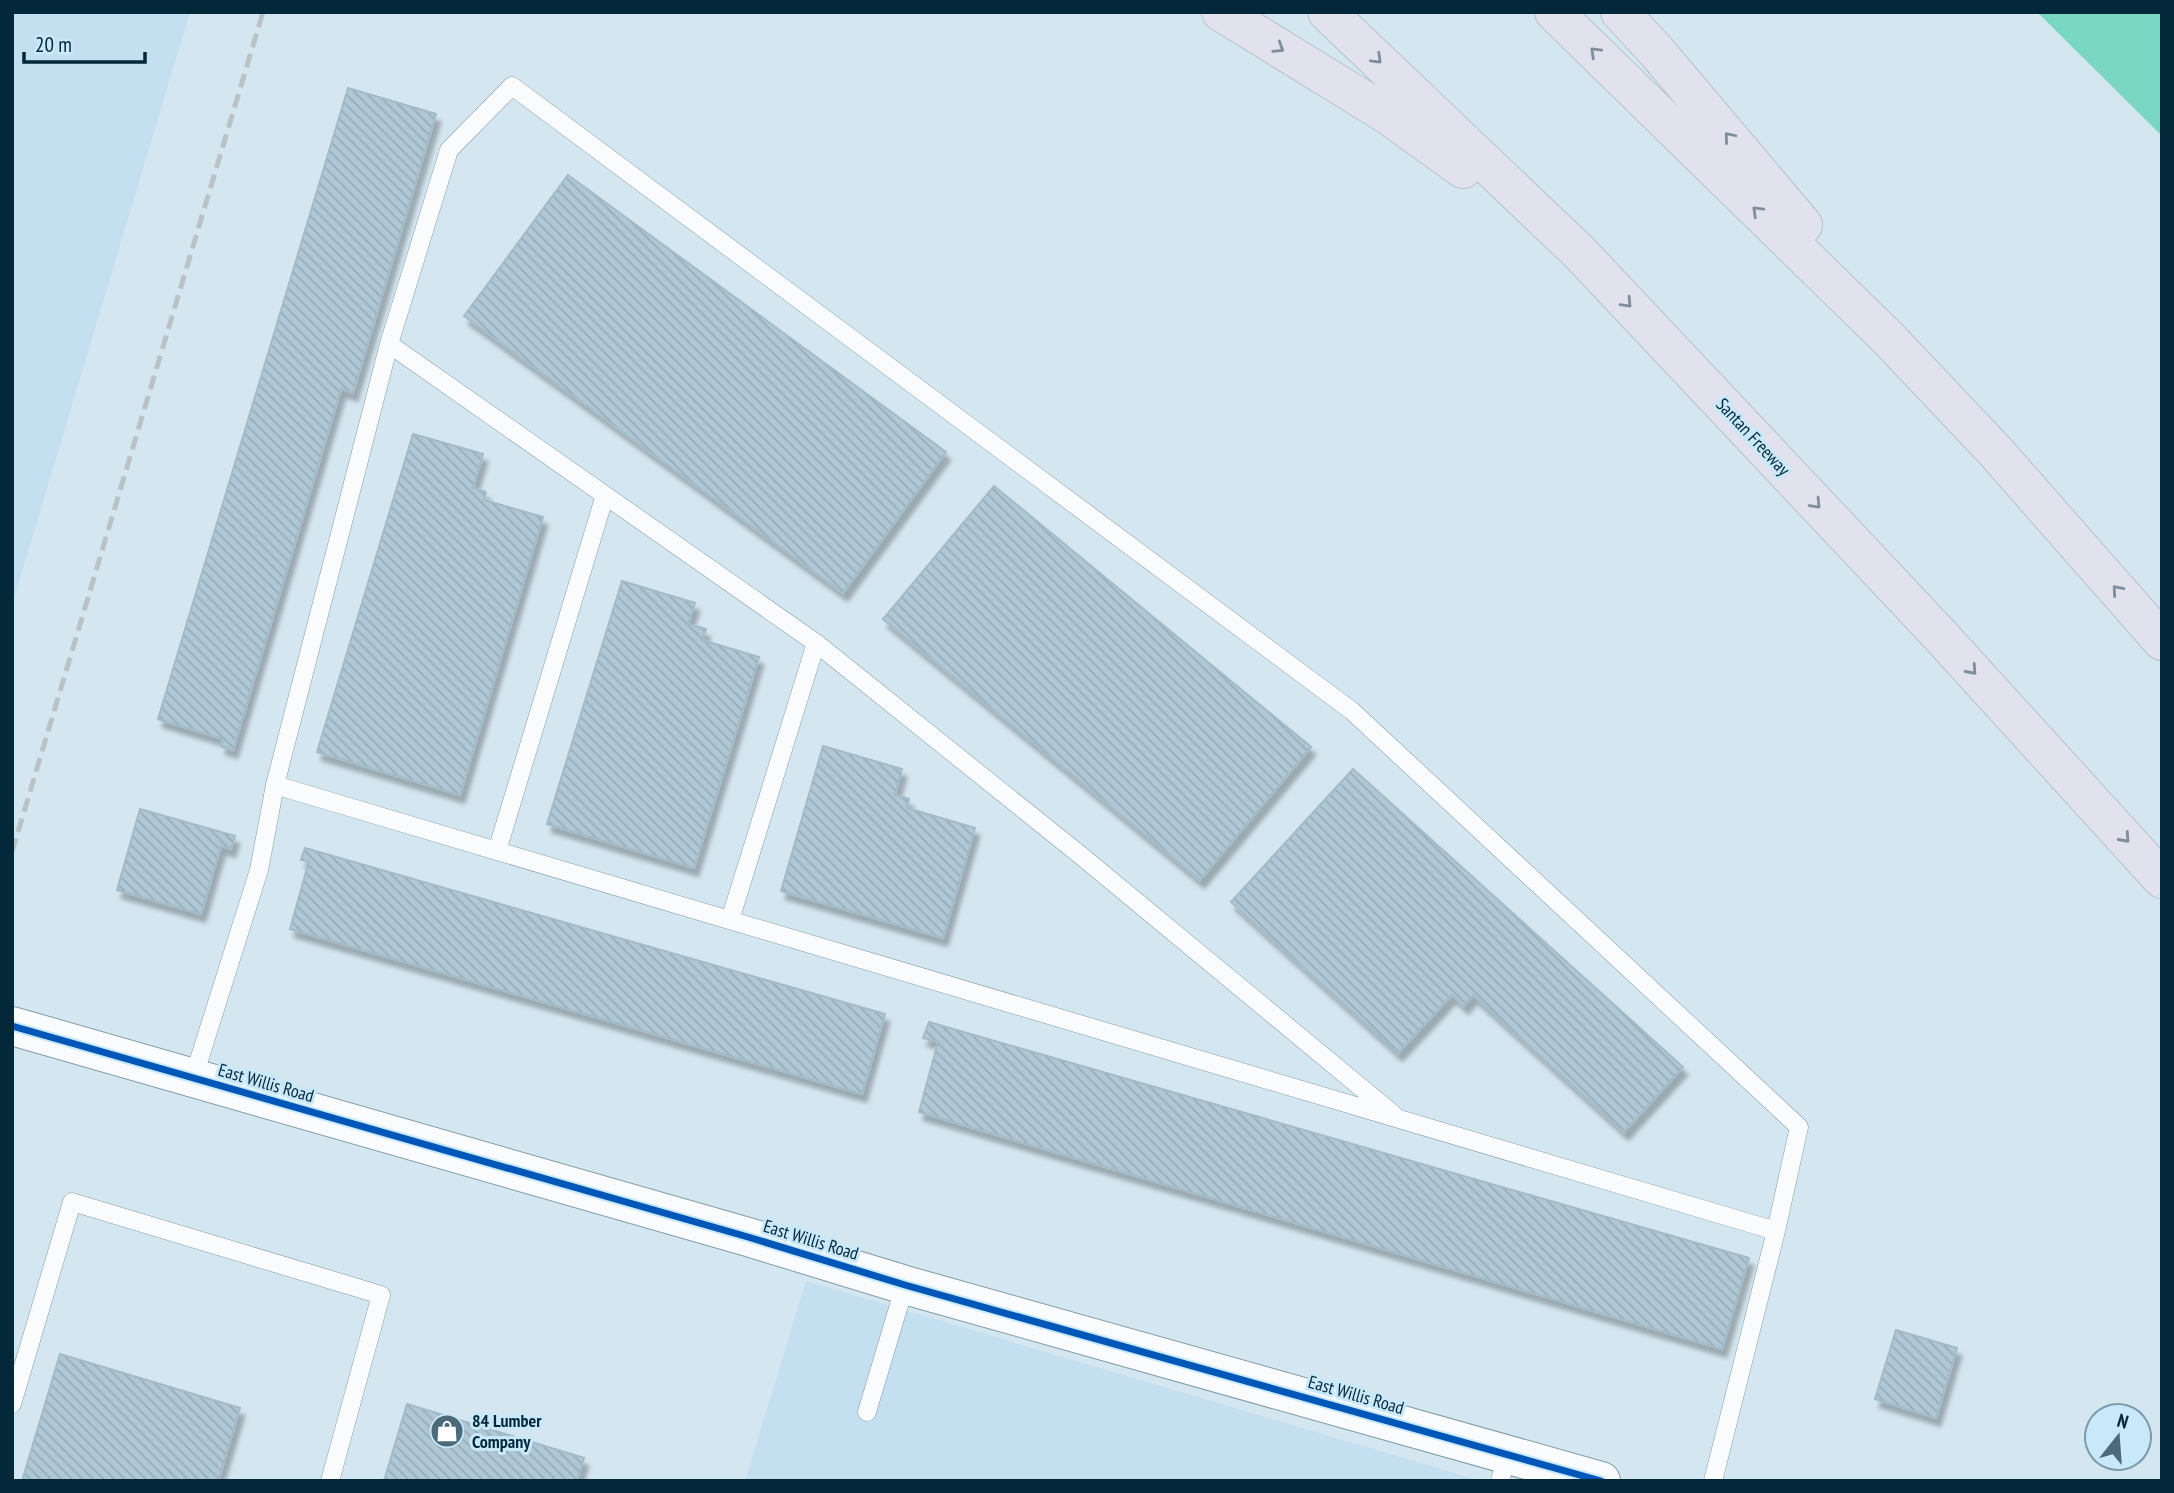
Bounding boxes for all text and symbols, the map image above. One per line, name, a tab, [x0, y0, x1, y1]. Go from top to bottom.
scale bar	[24, 21, 145, 65]
text: 20 m	[35, 31, 72, 58]
one-way arrow	[1271, 40, 1284, 53]
one-way arrow	[1590, 47, 1603, 60]
one-way arrow	[1368, 51, 1381, 64]
one-way arrow	[1725, 133, 1737, 146]
one-way arrow	[1752, 207, 1765, 220]
one-way arrow	[1618, 295, 1631, 308]
street label: Santan Freeway	[1711, 393, 1795, 481]
one-way arrow	[1808, 496, 1821, 509]
one-way arrow	[2113, 585, 2125, 598]
one-way arrow	[1964, 662, 1976, 675]
one-way arrow	[2117, 830, 2129, 843]
street label: East Willis Road	[216, 1058, 317, 1107]
street label: East Willis Road	[761, 1214, 862, 1265]
street label: East Willis Road	[1306, 1370, 1407, 1419]
north arrow	[2083, 1402, 2153, 1472]
text: N	[2115, 1408, 2131, 1434]
place label: 84 Lumber Company	[472, 1409, 542, 1453]
shop icon: 84 Lumber Company	[428, 1412, 466, 1450]

